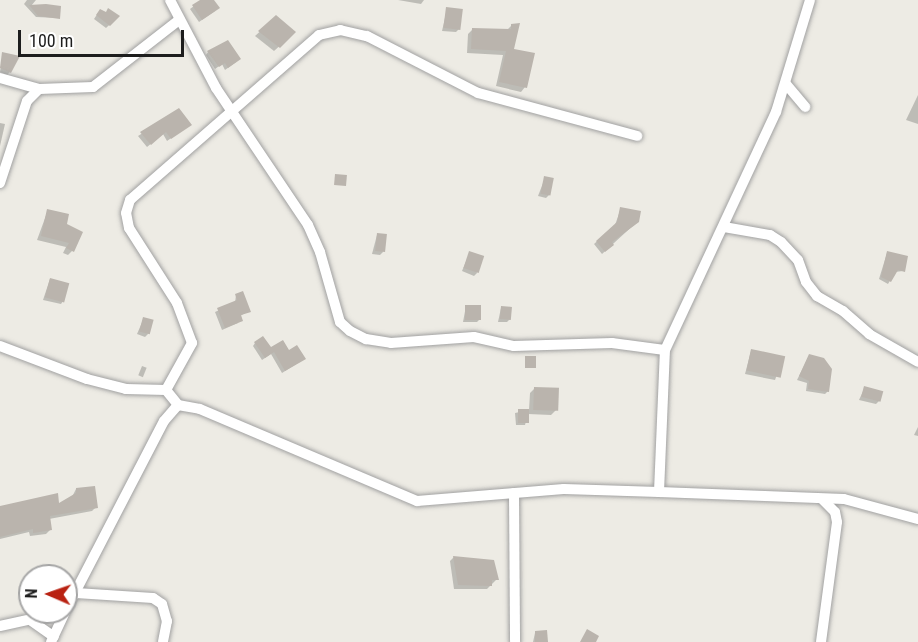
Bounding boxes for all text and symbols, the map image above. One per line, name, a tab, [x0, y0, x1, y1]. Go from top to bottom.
scale bar	[21, 18, 188, 56]
text: 100 m	[29, 30, 73, 51]
north arrow	[18, 564, 78, 624]
text: N	[22, 588, 41, 599]

